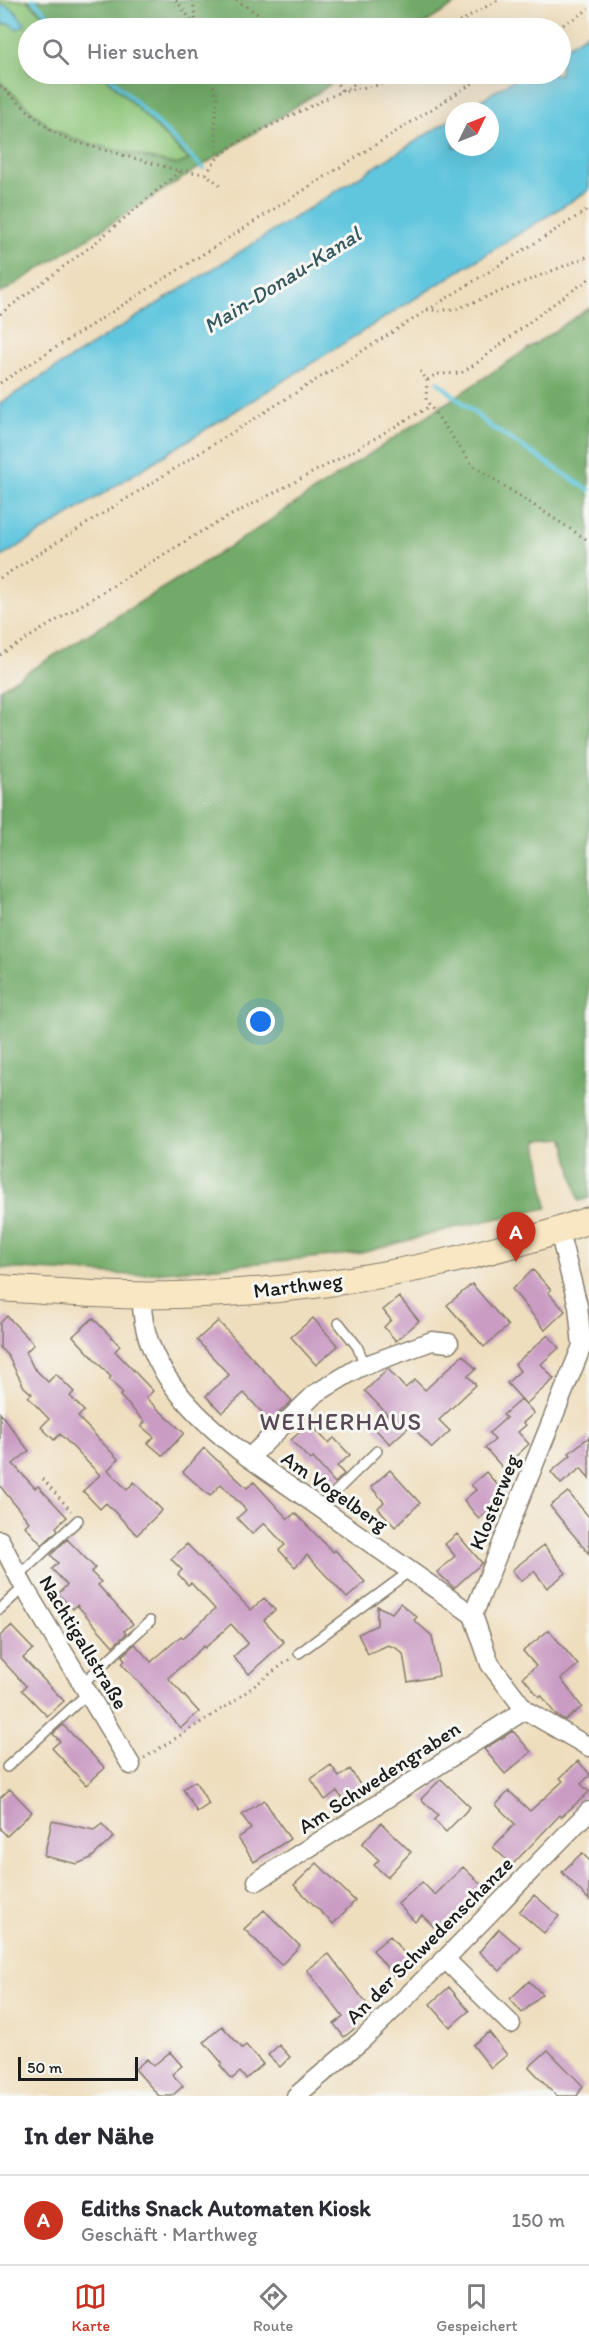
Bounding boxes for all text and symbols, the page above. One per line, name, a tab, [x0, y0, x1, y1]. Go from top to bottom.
search box	[18, 18, 571, 84]
icon: search	[39, 35, 72, 68]
text: Hier suchen	[87, 38, 198, 65]
north arrow	[445, 102, 499, 156]
water label: Main-Donau-Kanal	[198, 220, 367, 339]
your location	[246, 1007, 275, 1036]
pin: A	[496, 1212, 536, 1262]
street label: Marthweg	[252, 1267, 344, 1303]
district label: WEIHERHAUS	[259, 1407, 423, 1436]
street label: Am Vogelberg	[277, 1445, 393, 1537]
street label: Klosterweg	[464, 1450, 525, 1553]
street label: Nachtigallstraße	[34, 1570, 134, 1714]
street label: Am Schwedengraben	[293, 1715, 465, 1839]
street label: An der Schwedenschanze	[340, 1851, 518, 2029]
scale bar	[18, 2054, 138, 2082]
text: 50 m	[27, 2058, 62, 2077]
text: In der Nähe	[24, 2119, 154, 2151]
text: Ediths Snack Automaten Kiosk	[81, 2195, 371, 2222]
text: A	[37, 2208, 50, 2232]
text: 150 m	[512, 2208, 565, 2232]
text: Geschäft · Marthweg	[81, 2222, 257, 2246]
tab: Karte	[72, 2280, 110, 2335]
tab: Route	[253, 2280, 293, 2335]
tab: Gespeichert	[436, 2280, 517, 2335]

